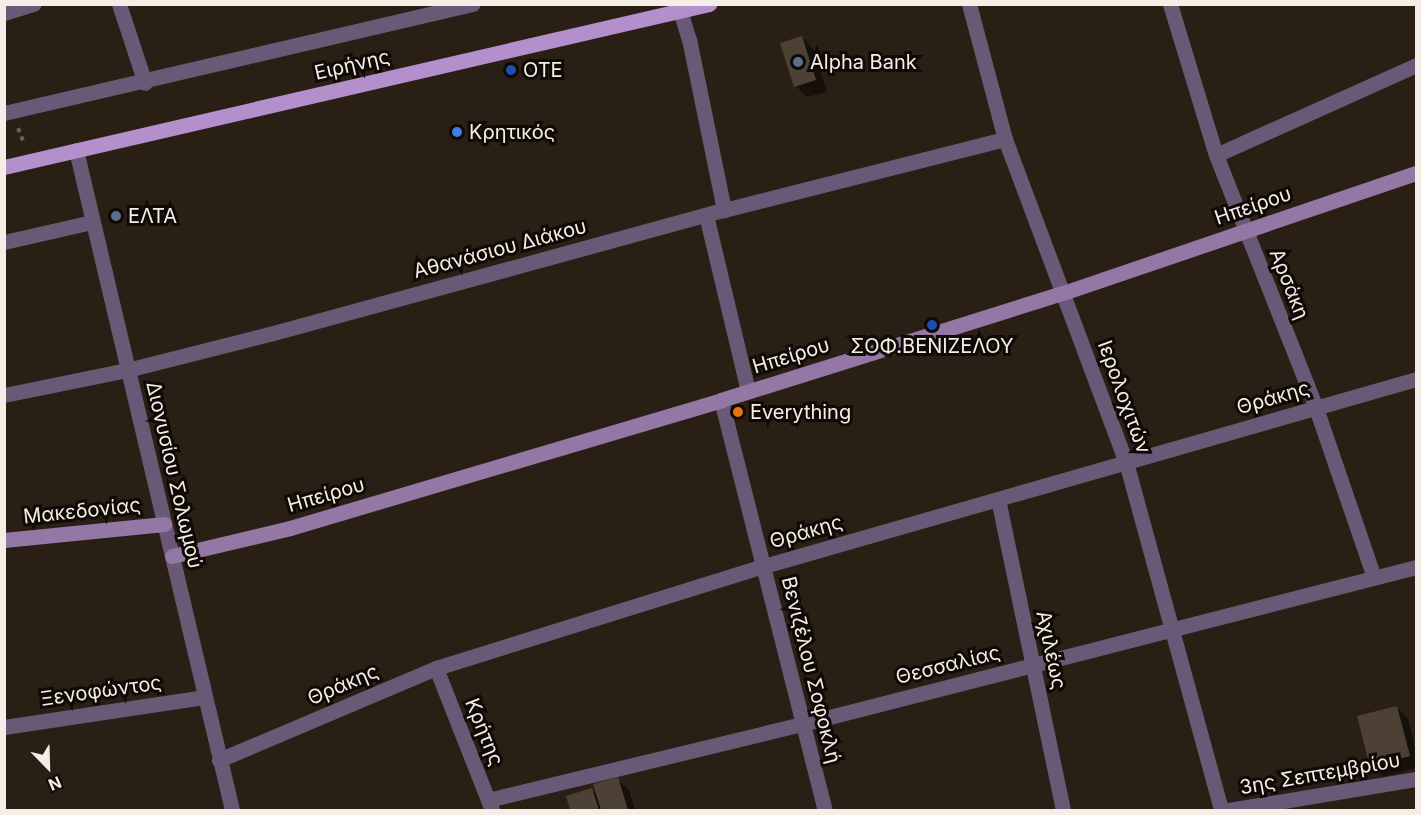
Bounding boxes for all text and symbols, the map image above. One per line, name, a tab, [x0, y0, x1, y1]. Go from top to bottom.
street label: Ειρήνης	[312, 45, 392, 85]
place label: Alpha Bank	[810, 50, 917, 74]
marker: Alpha Bank	[791, 55, 805, 69]
place label: ΟΤΕ	[523, 58, 563, 82]
marker: ΟΤΕ	[504, 63, 518, 77]
place label: Κρητικός	[469, 120, 555, 144]
marker: Κρητικός	[450, 125, 464, 139]
street label: Ηπείρου	[1212, 182, 1294, 230]
place label: ΕΛΤΑ	[128, 204, 177, 228]
marker: ΕΛΤΑ	[109, 209, 123, 223]
street label: Αθανάσιου Διάκου	[411, 214, 589, 284]
street label: Αρσάκη	[1264, 245, 1314, 323]
marker: ΣΟΦ.ΒΕΝΙΖΕΛΟΥ	[925, 318, 939, 332]
street label: Ηπείρου	[750, 333, 832, 379]
place label: ΣΟΦ.ΒΕΝΙΖΕΛΟΥ	[850, 334, 1014, 358]
street label: Ιερολοχιτών	[1092, 337, 1156, 457]
street label: Θράκης	[1234, 376, 1312, 420]
street label: Διονυσίου Σολωμού	[141, 379, 207, 571]
place label: Everything	[750, 400, 851, 424]
marker: Everything	[731, 405, 745, 419]
street label: Ηπείρου	[285, 473, 367, 517]
street label: Μακεδονίας	[22, 493, 142, 529]
street label: Θράκης	[767, 510, 845, 554]
street label: Βενιζέλου Σοφοκλή	[776, 574, 846, 766]
street label: Αχιλέως	[1031, 609, 1071, 691]
street label: Θεσσαλίας	[893, 640, 1003, 690]
street label: Θράκης	[304, 659, 382, 711]
street label: Ξενοφώντος	[39, 671, 163, 711]
street label: Κρήτης	[460, 695, 508, 769]
north arrow	[18, 737, 78, 797]
street label: 3ης Σεπτεμβρίου	[1238, 748, 1402, 800]
text: N	[46, 772, 65, 795]

